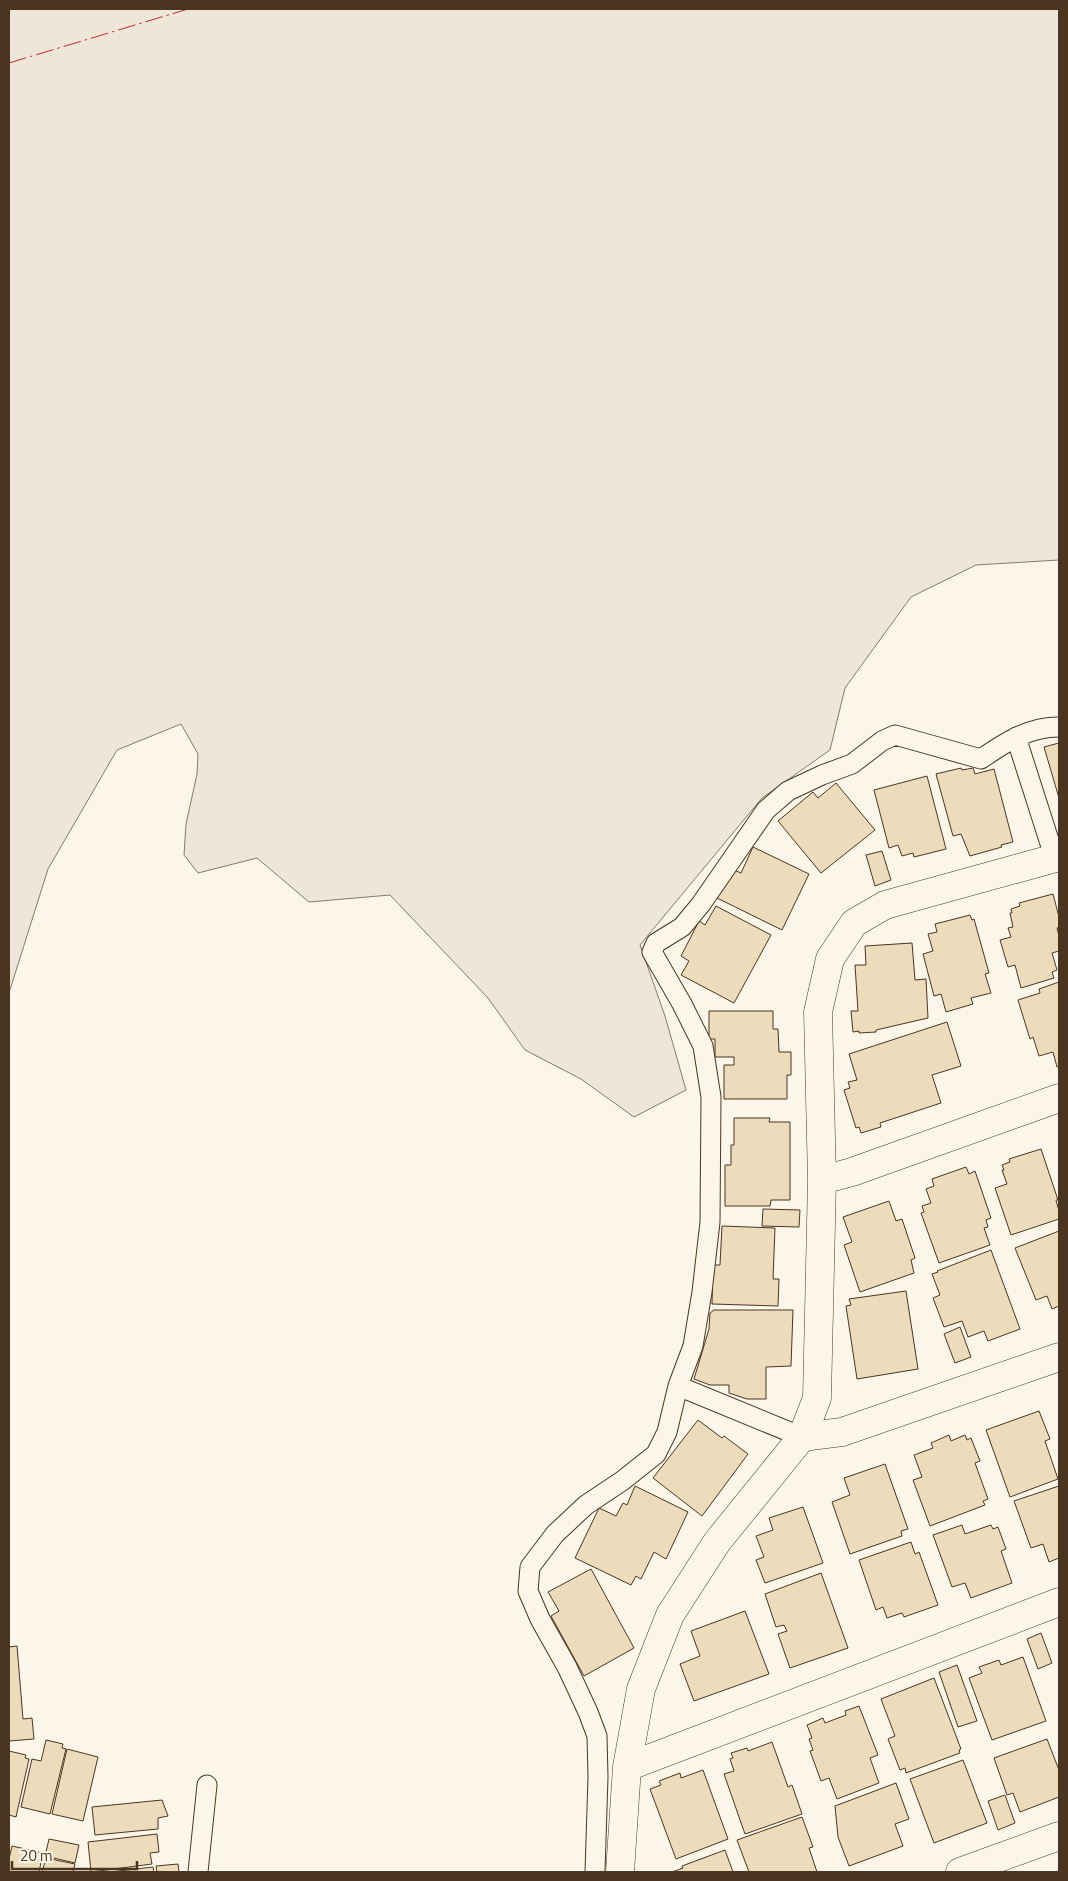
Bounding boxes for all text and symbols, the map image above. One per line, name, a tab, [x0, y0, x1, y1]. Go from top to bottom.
scale bar	[12, 1838, 138, 1870]
text: 20 m	[20, 1844, 53, 1867]

